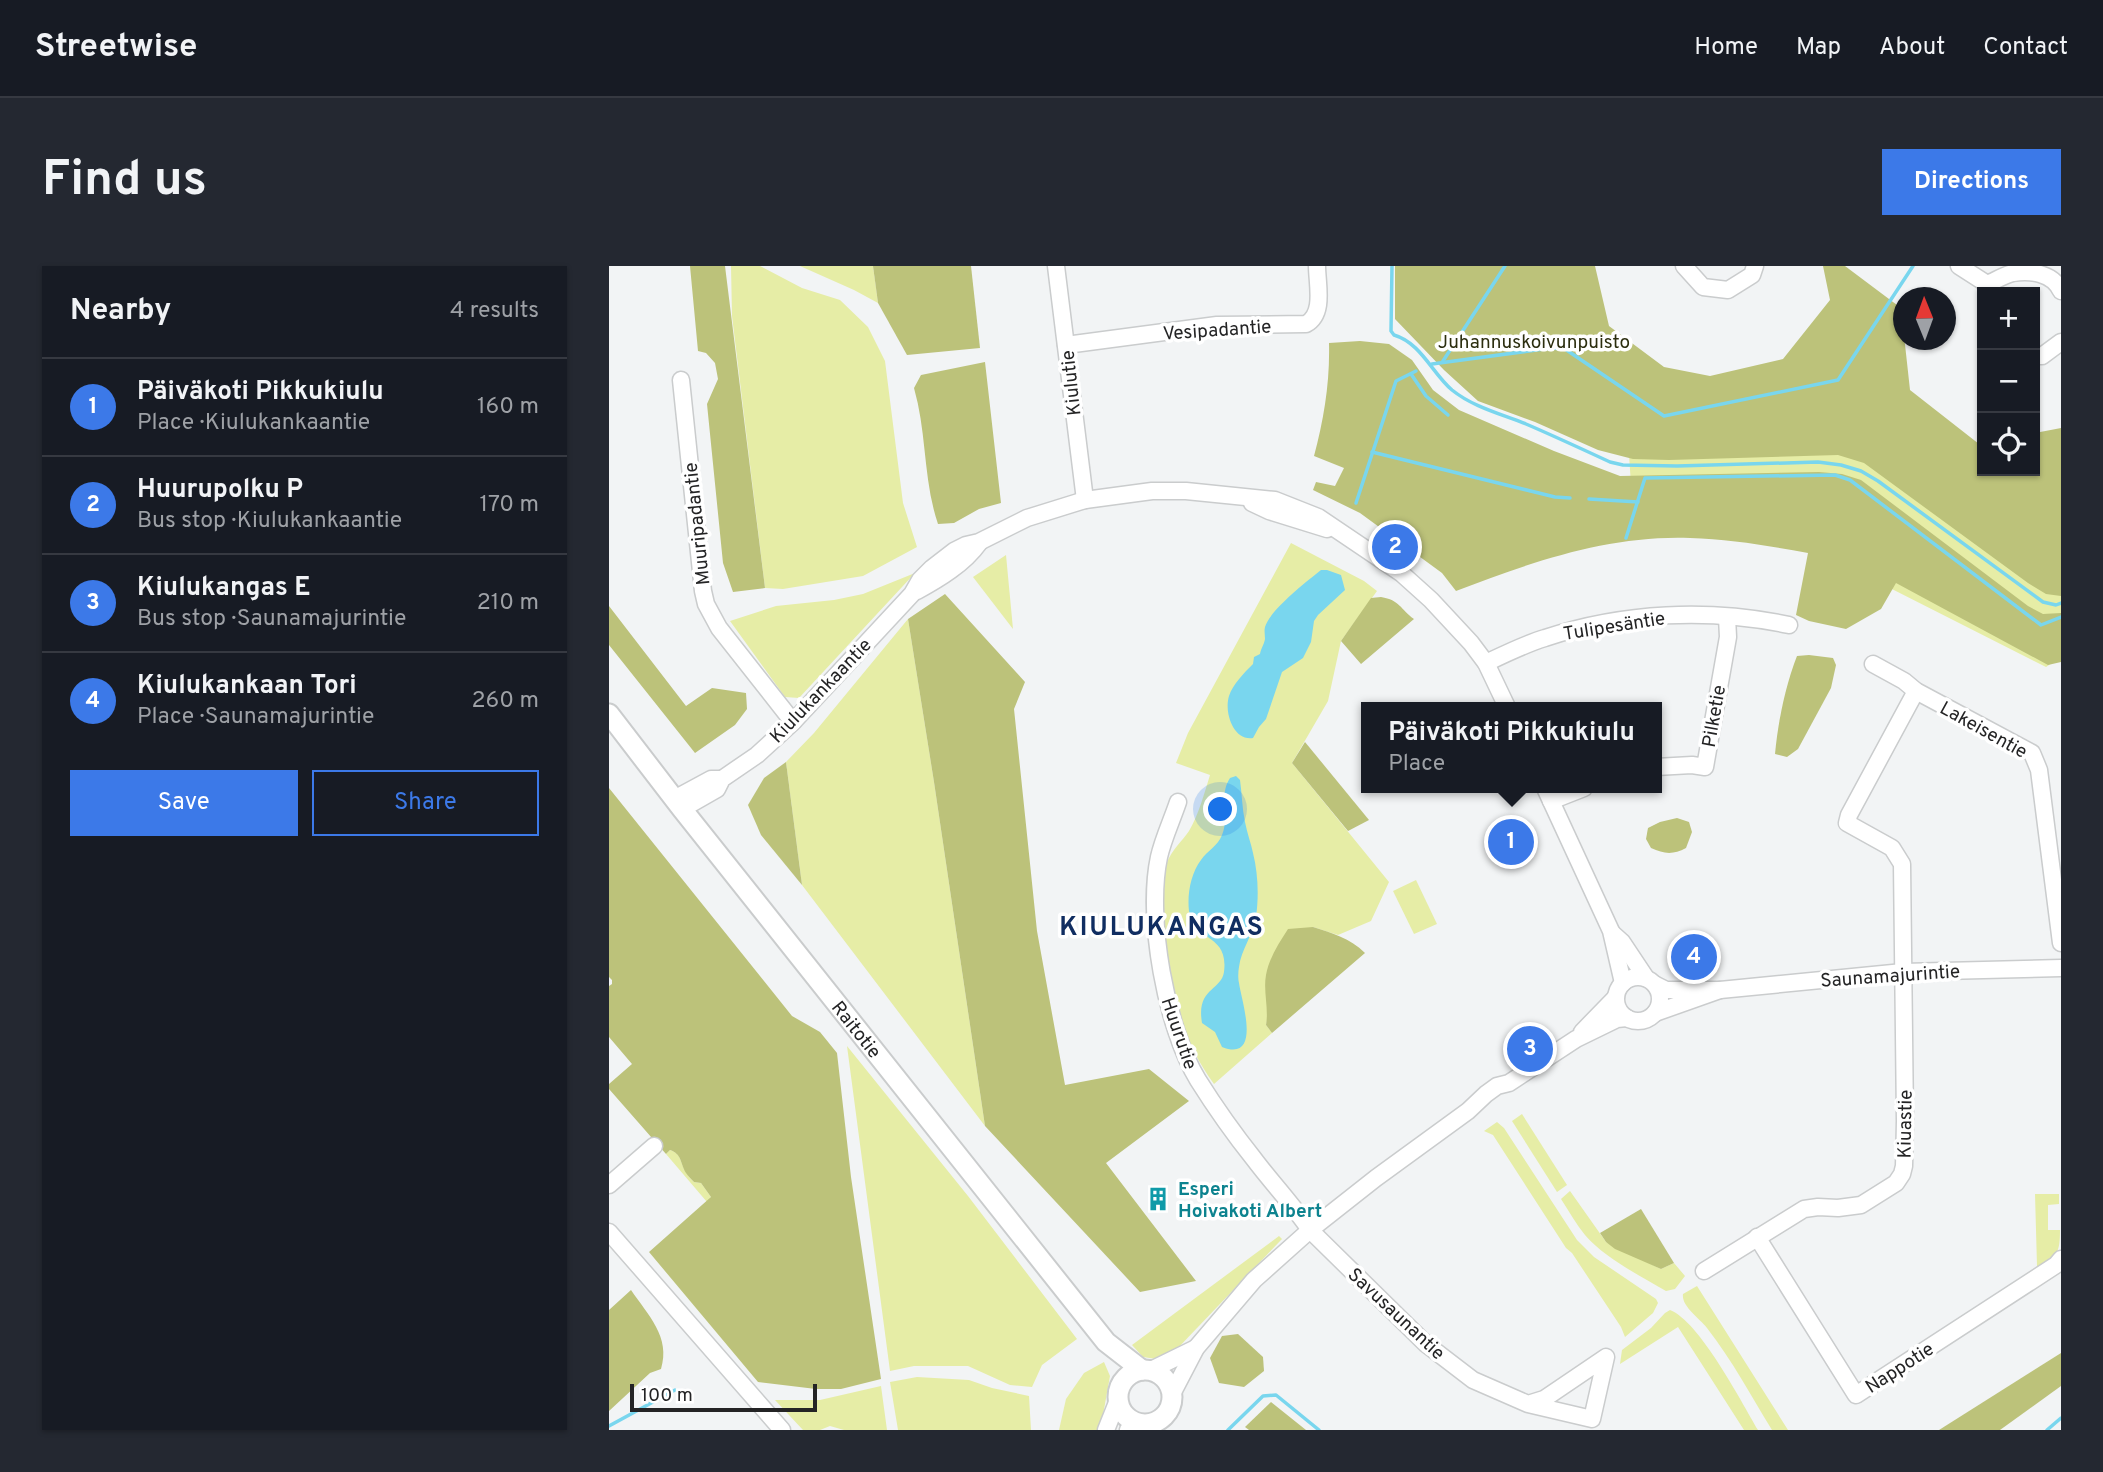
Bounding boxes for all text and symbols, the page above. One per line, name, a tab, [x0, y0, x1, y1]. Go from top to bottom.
text: Streetwise	[35, 27, 197, 69]
text: Home	[1694, 33, 1758, 63]
text: Map	[1796, 33, 1841, 63]
text: About	[1879, 33, 1945, 63]
text: Contact	[1983, 33, 2068, 63]
button: Directions	[1882, 149, 2061, 215]
text: Find us	[42, 151, 207, 213]
north arrow	[1893, 287, 1956, 350]
map controls	[1977, 287, 2040, 476]
button: +	[1977, 287, 2040, 350]
text: Nearby	[70, 293, 171, 330]
text: 4 results	[450, 297, 539, 326]
street label: Vesipadantie	[1162, 315, 1272, 347]
park label: Juhannuskoivunpuisto	[1438, 331, 1630, 355]
street label: Kiulutie	[1057, 349, 1087, 417]
button: −	[1977, 350, 2040, 413]
text: Päiväkoti Pikkukiulu	[137, 376, 384, 409]
text: 1	[88, 393, 98, 422]
text: 160 m	[477, 393, 539, 422]
text: Place · Kiulukankaantie	[137, 409, 370, 438]
button: locate	[1977, 413, 2040, 476]
street label: Muuripadantie	[680, 461, 716, 586]
text: Huurupolku P	[137, 474, 303, 507]
text: 2	[86, 491, 100, 520]
text: 170 m	[480, 491, 539, 520]
text: Bus stop · Kiulukankaantie	[137, 507, 402, 536]
pin: 2	[1372, 521, 1418, 573]
text: Kiulukangas E	[137, 572, 310, 605]
text: 3	[86, 589, 100, 618]
text: 210 m	[477, 589, 539, 618]
text: Bus stop · Saunamajurintie	[137, 605, 406, 634]
street label: Tulipesäntie	[1562, 607, 1667, 647]
street label: Kiulukankaantie	[765, 634, 877, 749]
text: Kiulukankaan Tori	[137, 670, 357, 703]
street label: Pilketie	[1698, 683, 1732, 750]
text: 4	[86, 687, 100, 716]
text: 260 m	[472, 687, 539, 716]
street label: Lakeisentie	[1935, 697, 2031, 765]
popup	[1361, 702, 1662, 793]
text: Place · Saunamajurintie	[137, 703, 374, 732]
text: Päiväkoti Pikkukiulu	[1388, 717, 1635, 750]
text: Place	[1388, 750, 1445, 779]
button: Save	[70, 770, 298, 836]
button: Share	[312, 770, 539, 836]
your location	[1203, 792, 1237, 826]
pin: 1	[1488, 816, 1534, 868]
district label: KIULUKANGAS	[1059, 912, 1265, 945]
pin: 4	[1671, 931, 1717, 983]
street label: Saunamajurintie	[1819, 960, 1961, 994]
street label: Huurutie	[1155, 994, 1202, 1073]
street label: Raitotie	[825, 997, 886, 1064]
pin: 3	[1507, 1023, 1553, 1075]
street label: Kiuastie	[1893, 1089, 1919, 1159]
place label: Esperi Hoivakoti Albert	[1178, 1178, 1322, 1224]
building icon: Esperi Hoivakoti Albert	[1144, 1185, 1172, 1213]
street label: Savusaunantie	[1342, 1263, 1449, 1366]
street label: Nappotie	[1861, 1338, 1939, 1400]
scale bar	[630, 1381, 817, 1413]
text: 100 m	[641, 1384, 693, 1408]

